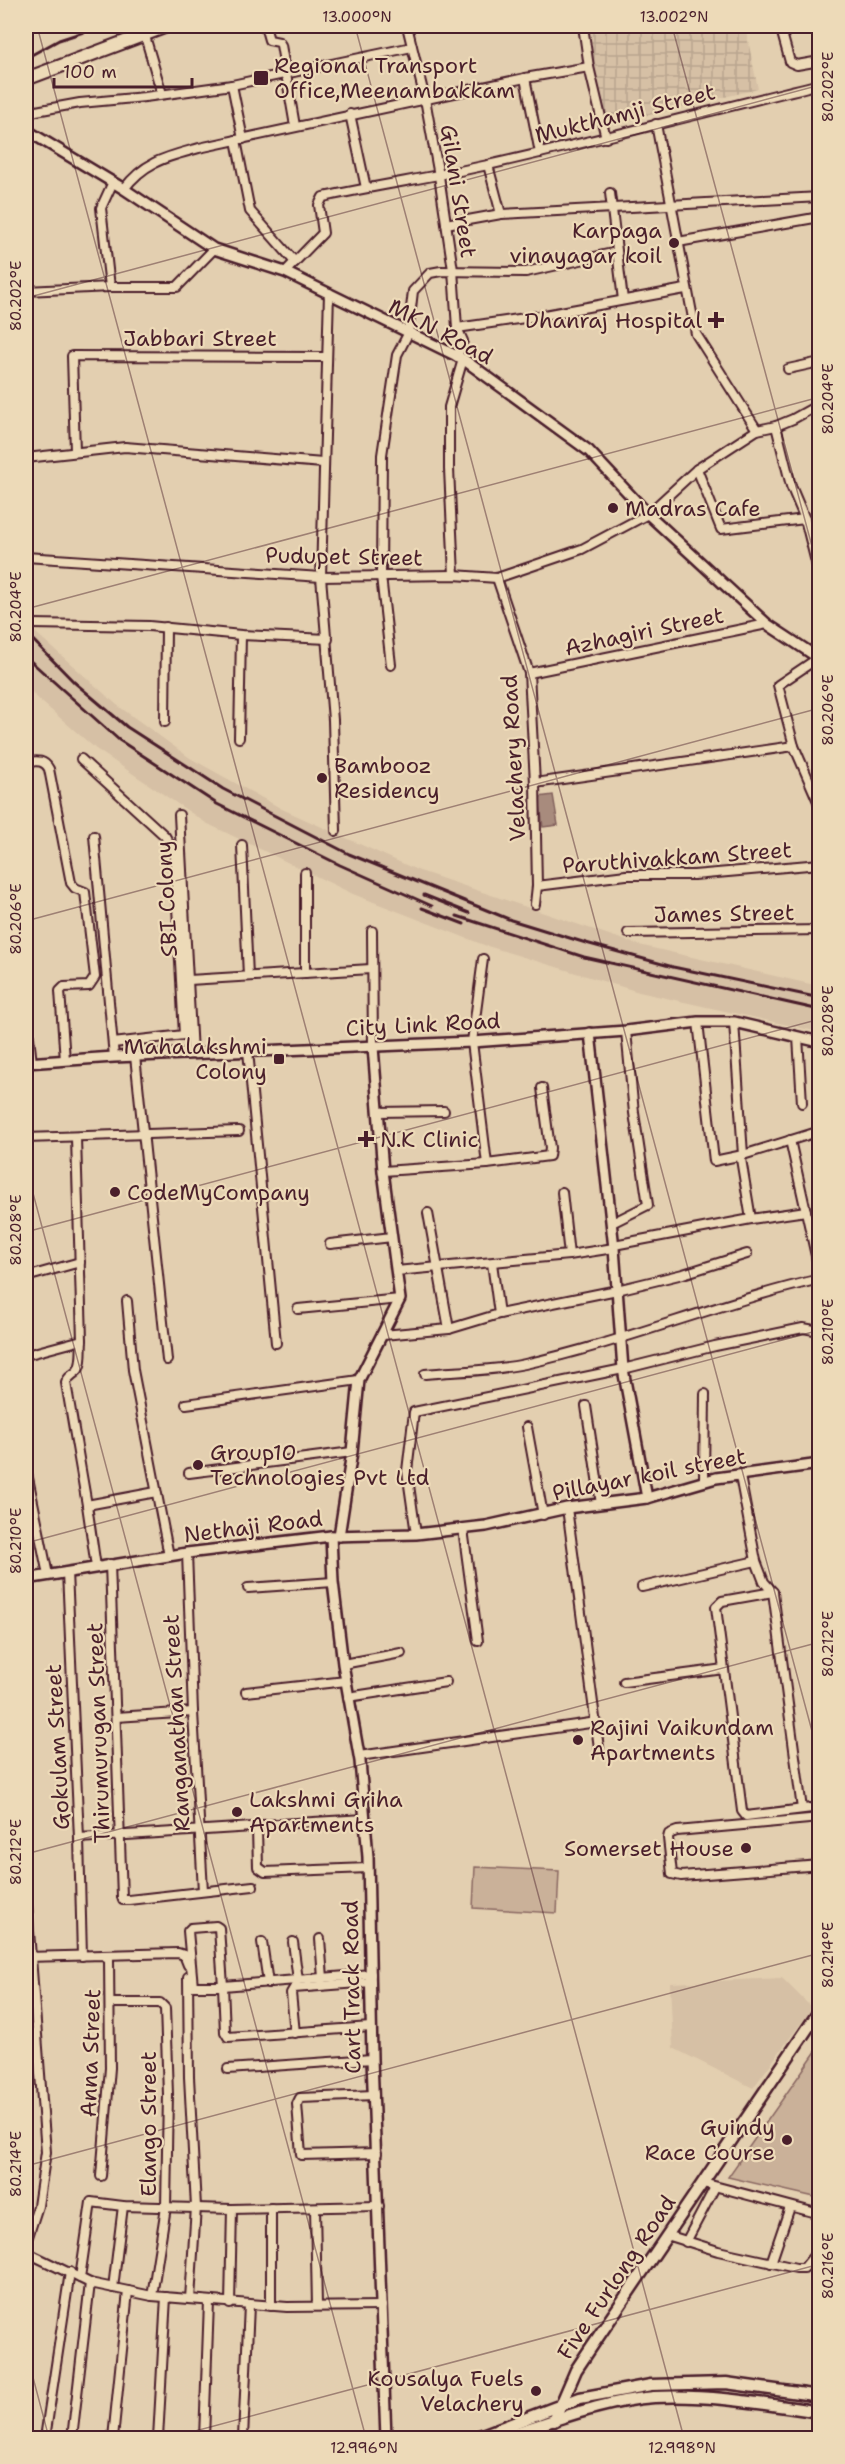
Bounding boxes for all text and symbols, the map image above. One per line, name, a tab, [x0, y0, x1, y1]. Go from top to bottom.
text: 13.000°N	[322, 7, 392, 27]
text: 13.002°N	[640, 7, 708, 27]
scale bar	[54, 51, 192, 89]
place label: Regional Transport Office,Meenambakkam	[274, 51, 515, 105]
text: 80.202°E	[818, 52, 838, 122]
text: 100 m	[63, 60, 117, 84]
marker: Regional Transport Office,Meenambakkam	[252, 69, 270, 87]
street label: Mukthamji Street	[532, 77, 718, 150]
street label: Gilani Street	[434, 122, 483, 260]
place label: Karpaga vinayagar koil	[510, 216, 662, 270]
marker: Karpaga vinayagar koil	[667, 236, 681, 250]
text: 80.202°E	[6, 261, 26, 331]
street label: MKN Road	[383, 292, 498, 371]
place label: Dhanraj Hospital	[524, 306, 702, 335]
marker: Dhanraj Hospital	[707, 311, 725, 329]
street label: Jabbari Street	[123, 324, 277, 353]
text: 80.204°E	[818, 363, 838, 435]
place label: Madras Cafe	[625, 494, 761, 523]
marker: Madras Cafe	[606, 501, 620, 515]
street label: Pudupet Street	[265, 541, 423, 572]
text: 80.204°E	[6, 571, 26, 643]
street label: Azhagiri Street	[562, 600, 726, 663]
street label: Velachery Road	[495, 674, 532, 842]
text: 80.206°E	[818, 674, 838, 746]
place label: Bambooz Residency	[334, 751, 440, 805]
marker: Bambooz Residency	[315, 771, 329, 785]
street label: Paruthivakkam Street	[561, 835, 793, 880]
street label: SBI Colony	[149, 840, 184, 958]
text: 80.206°E	[6, 883, 26, 955]
street label: James Street	[653, 898, 795, 929]
text: 80.208°E	[818, 985, 838, 1057]
street label: City Link Road	[345, 1006, 501, 1043]
place label: Mahalakshmi Colony	[124, 1032, 267, 1086]
marker: Mahalakshmi Colony	[272, 1052, 286, 1066]
place label: N.K Clinic	[380, 1125, 479, 1154]
marker: N.K Clinic	[357, 1130, 375, 1148]
place label: CodeMyCompany	[127, 1178, 310, 1207]
marker: CodeMyCompany	[108, 1185, 122, 1199]
text: 80.208°E	[6, 1194, 26, 1266]
text: 80.210°E	[818, 1299, 838, 1365]
place label: Group10 Technologies Pvt Ltd	[210, 1438, 430, 1492]
street label: Pillayar koil street	[550, 1441, 748, 1507]
marker: Group10 Technologies Pvt Ltd	[191, 1458, 205, 1472]
street label: Nethaji Road	[182, 1504, 324, 1549]
text: 80.210°E	[6, 1508, 26, 1574]
text: 80.212°E	[818, 1611, 838, 1677]
street label: Ranganathan Street	[156, 1614, 197, 1832]
street label: Thirumurugan Street	[80, 1622, 117, 1844]
street label: Gokulam Street	[39, 1663, 76, 1831]
place label: Rajini Vaikundam Apartments	[590, 1713, 774, 1767]
marker: Rajini Vaikundam Apartments	[571, 1733, 585, 1747]
place label: Lakshmi Griha Apartments	[249, 1785, 403, 1839]
marker: Lakshmi Griha Apartments	[230, 1805, 244, 1819]
text: 80.212°E	[6, 1819, 26, 1885]
place label: Somerset House	[564, 1834, 734, 1863]
marker: Somerset House	[739, 1841, 753, 1855]
street label: Cart Track Road	[335, 1900, 368, 2074]
text: 80.214°E	[818, 1922, 838, 1988]
street label: Anna Street	[74, 1988, 107, 2118]
street label: Elango Street	[134, 2051, 163, 2197]
place label: Guindy Race Course	[645, 2113, 775, 2167]
text: 80.214°E	[6, 2131, 26, 2197]
marker: Guindy Race Course	[780, 2133, 794, 2147]
street label: Five Furlong Road	[551, 2189, 682, 2365]
text: 80.216°E	[818, 2233, 838, 2299]
place label: Kousalya Fuels Velachery	[367, 2364, 524, 2418]
marker: Kousalya Fuels Velachery	[529, 2384, 543, 2398]
text: 12.996°N	[330, 2438, 398, 2458]
text: 12.998°N	[648, 2438, 716, 2458]

